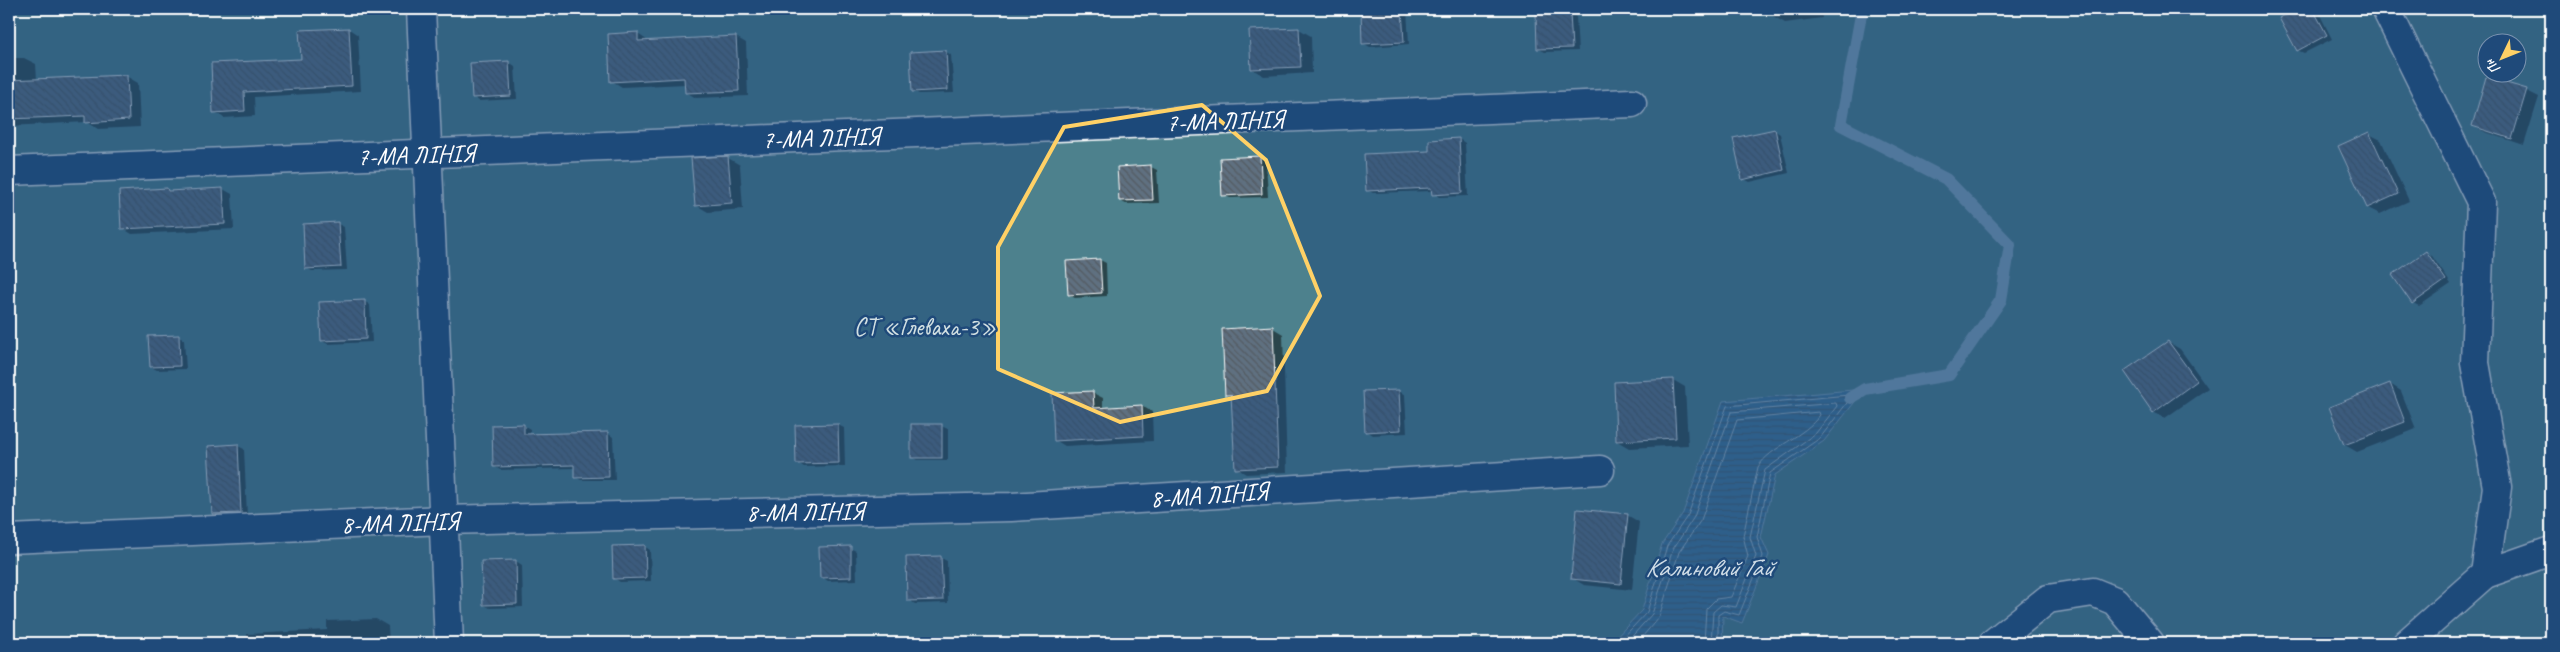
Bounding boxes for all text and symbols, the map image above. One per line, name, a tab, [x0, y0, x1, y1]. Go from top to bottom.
north arrow	[2478, 32, 2528, 82]
text: Пн	[2481, 55, 2504, 78]
street label: 7-МА ЛІНІЯ	[1166, 103, 1289, 139]
street label: 7-МА ЛІНІЯ	[762, 120, 885, 156]
street label: 7-МА ЛІНІЯ	[357, 137, 480, 173]
park label: СТ «Глеваха-3»	[854, 311, 996, 343]
street label: 8-МА ЛІНІЯ	[1149, 475, 1273, 515]
street label: 8-МА ЛІНІЯ	[746, 495, 869, 529]
street label: 8-МА ЛІНІЯ	[341, 505, 464, 541]
water label: Калиновий Гай	[1645, 551, 1778, 584]

